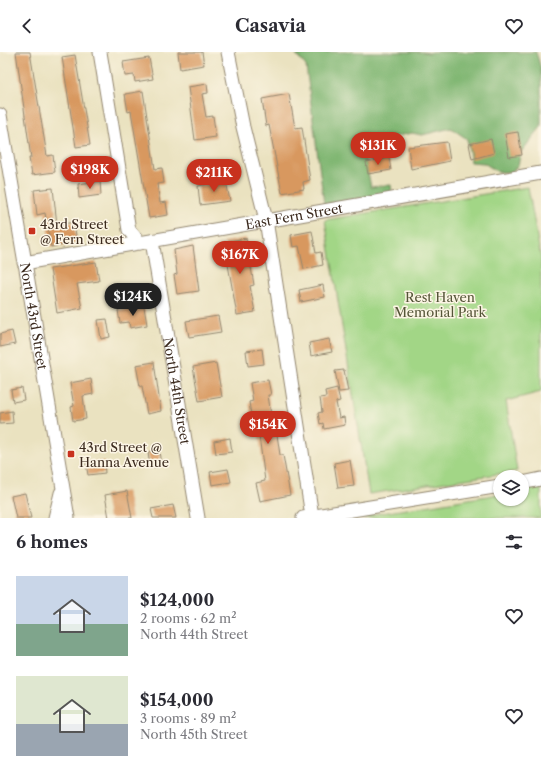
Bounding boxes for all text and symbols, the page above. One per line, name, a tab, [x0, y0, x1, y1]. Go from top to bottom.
icon: back	[16, 15, 38, 37]
text: Casavia	[235, 15, 306, 37]
icon: heart	[503, 15, 525, 37]
pin: $131K	[350, 132, 406, 166]
text: $131K	[360, 137, 396, 153]
pin: $198K	[62, 156, 118, 190]
pin: $211K	[186, 159, 242, 193]
text: $198K	[70, 161, 110, 177]
text: $211K	[195, 164, 233, 180]
street label: East Fern Street	[244, 200, 344, 232]
place label: 43rd Street @ Fern Street	[40, 216, 124, 247]
marker: 43rd Street @ Fern Street	[27, 226, 37, 236]
pin: $167K	[212, 241, 268, 275]
text: $167K	[221, 246, 259, 262]
street label: North 43rd Street	[17, 261, 51, 371]
pin: $124K	[105, 283, 161, 317]
text: $124K	[114, 288, 152, 304]
park label: Rest Haven Memorial Park	[394, 289, 487, 320]
street label: North 44th Street	[160, 336, 194, 446]
pin: $154K	[240, 411, 296, 445]
text: $154K	[249, 416, 287, 432]
place label: 43rd Street @ Hanna Avenue	[79, 439, 169, 470]
marker: 43rd Street @ Hanna Avenue	[66, 449, 76, 459]
map controls	[493, 470, 529, 506]
button: layers	[493, 470, 529, 506]
icon: filters	[503, 531, 525, 553]
text: 6 homes	[16, 532, 88, 552]
text: $124,000	[140, 590, 214, 610]
icon: home	[48, 592, 96, 640]
icon: heart	[503, 605, 525, 627]
text: 2 rooms · 62 m²	[140, 610, 237, 626]
text: North 44th Street	[140, 626, 248, 642]
text: $154,000	[140, 690, 214, 710]
icon: home	[48, 692, 96, 740]
icon: heart	[503, 705, 525, 727]
text: 3 rooms · 89 m²	[140, 710, 236, 726]
text: North 45th Street	[140, 726, 248, 742]

